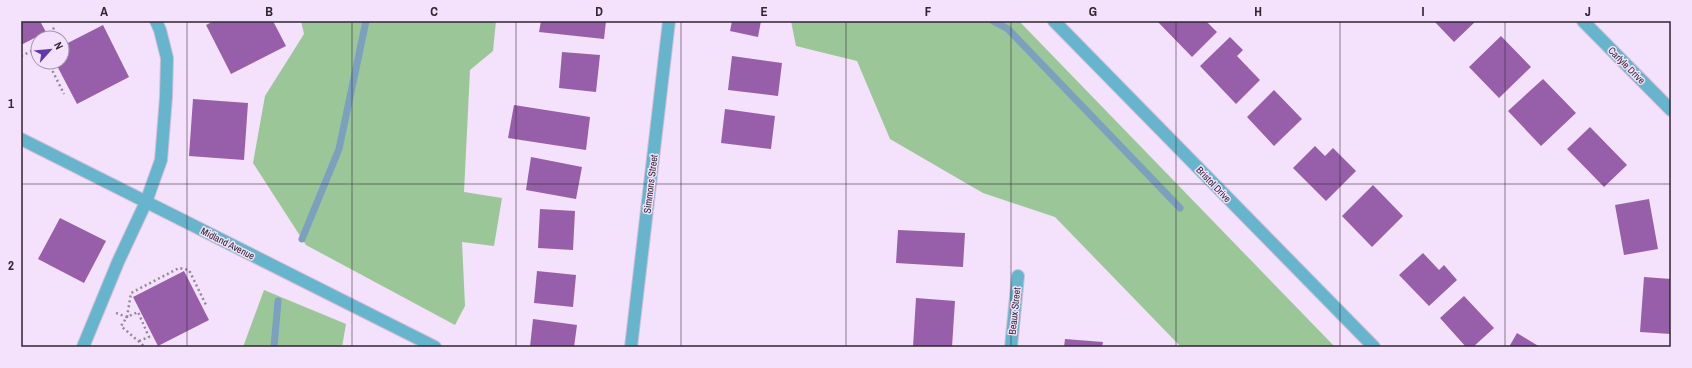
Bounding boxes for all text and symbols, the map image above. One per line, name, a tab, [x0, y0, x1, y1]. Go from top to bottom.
text: A	[100, 3, 108, 20]
text: B	[265, 3, 273, 20]
text: C	[430, 3, 438, 20]
text: D	[595, 3, 603, 20]
text: E	[760, 3, 768, 20]
text: F	[925, 3, 932, 20]
text: G	[1089, 3, 1097, 20]
text: H	[1254, 3, 1262, 20]
text: I	[1422, 3, 1425, 20]
text: J	[1585, 3, 1591, 20]
north arrow	[30, 30, 70, 70]
text: N	[51, 39, 67, 52]
street label: Carlyle Drive	[1605, 44, 1648, 87]
text: 1	[8, 95, 14, 112]
street label: Simmons Street	[640, 153, 661, 214]
street label: Bristol Drive	[1193, 164, 1234, 205]
street label: Midland Avenue	[199, 224, 257, 263]
text: 2	[8, 257, 14, 274]
street label: Beaux Street	[1006, 286, 1024, 335]

